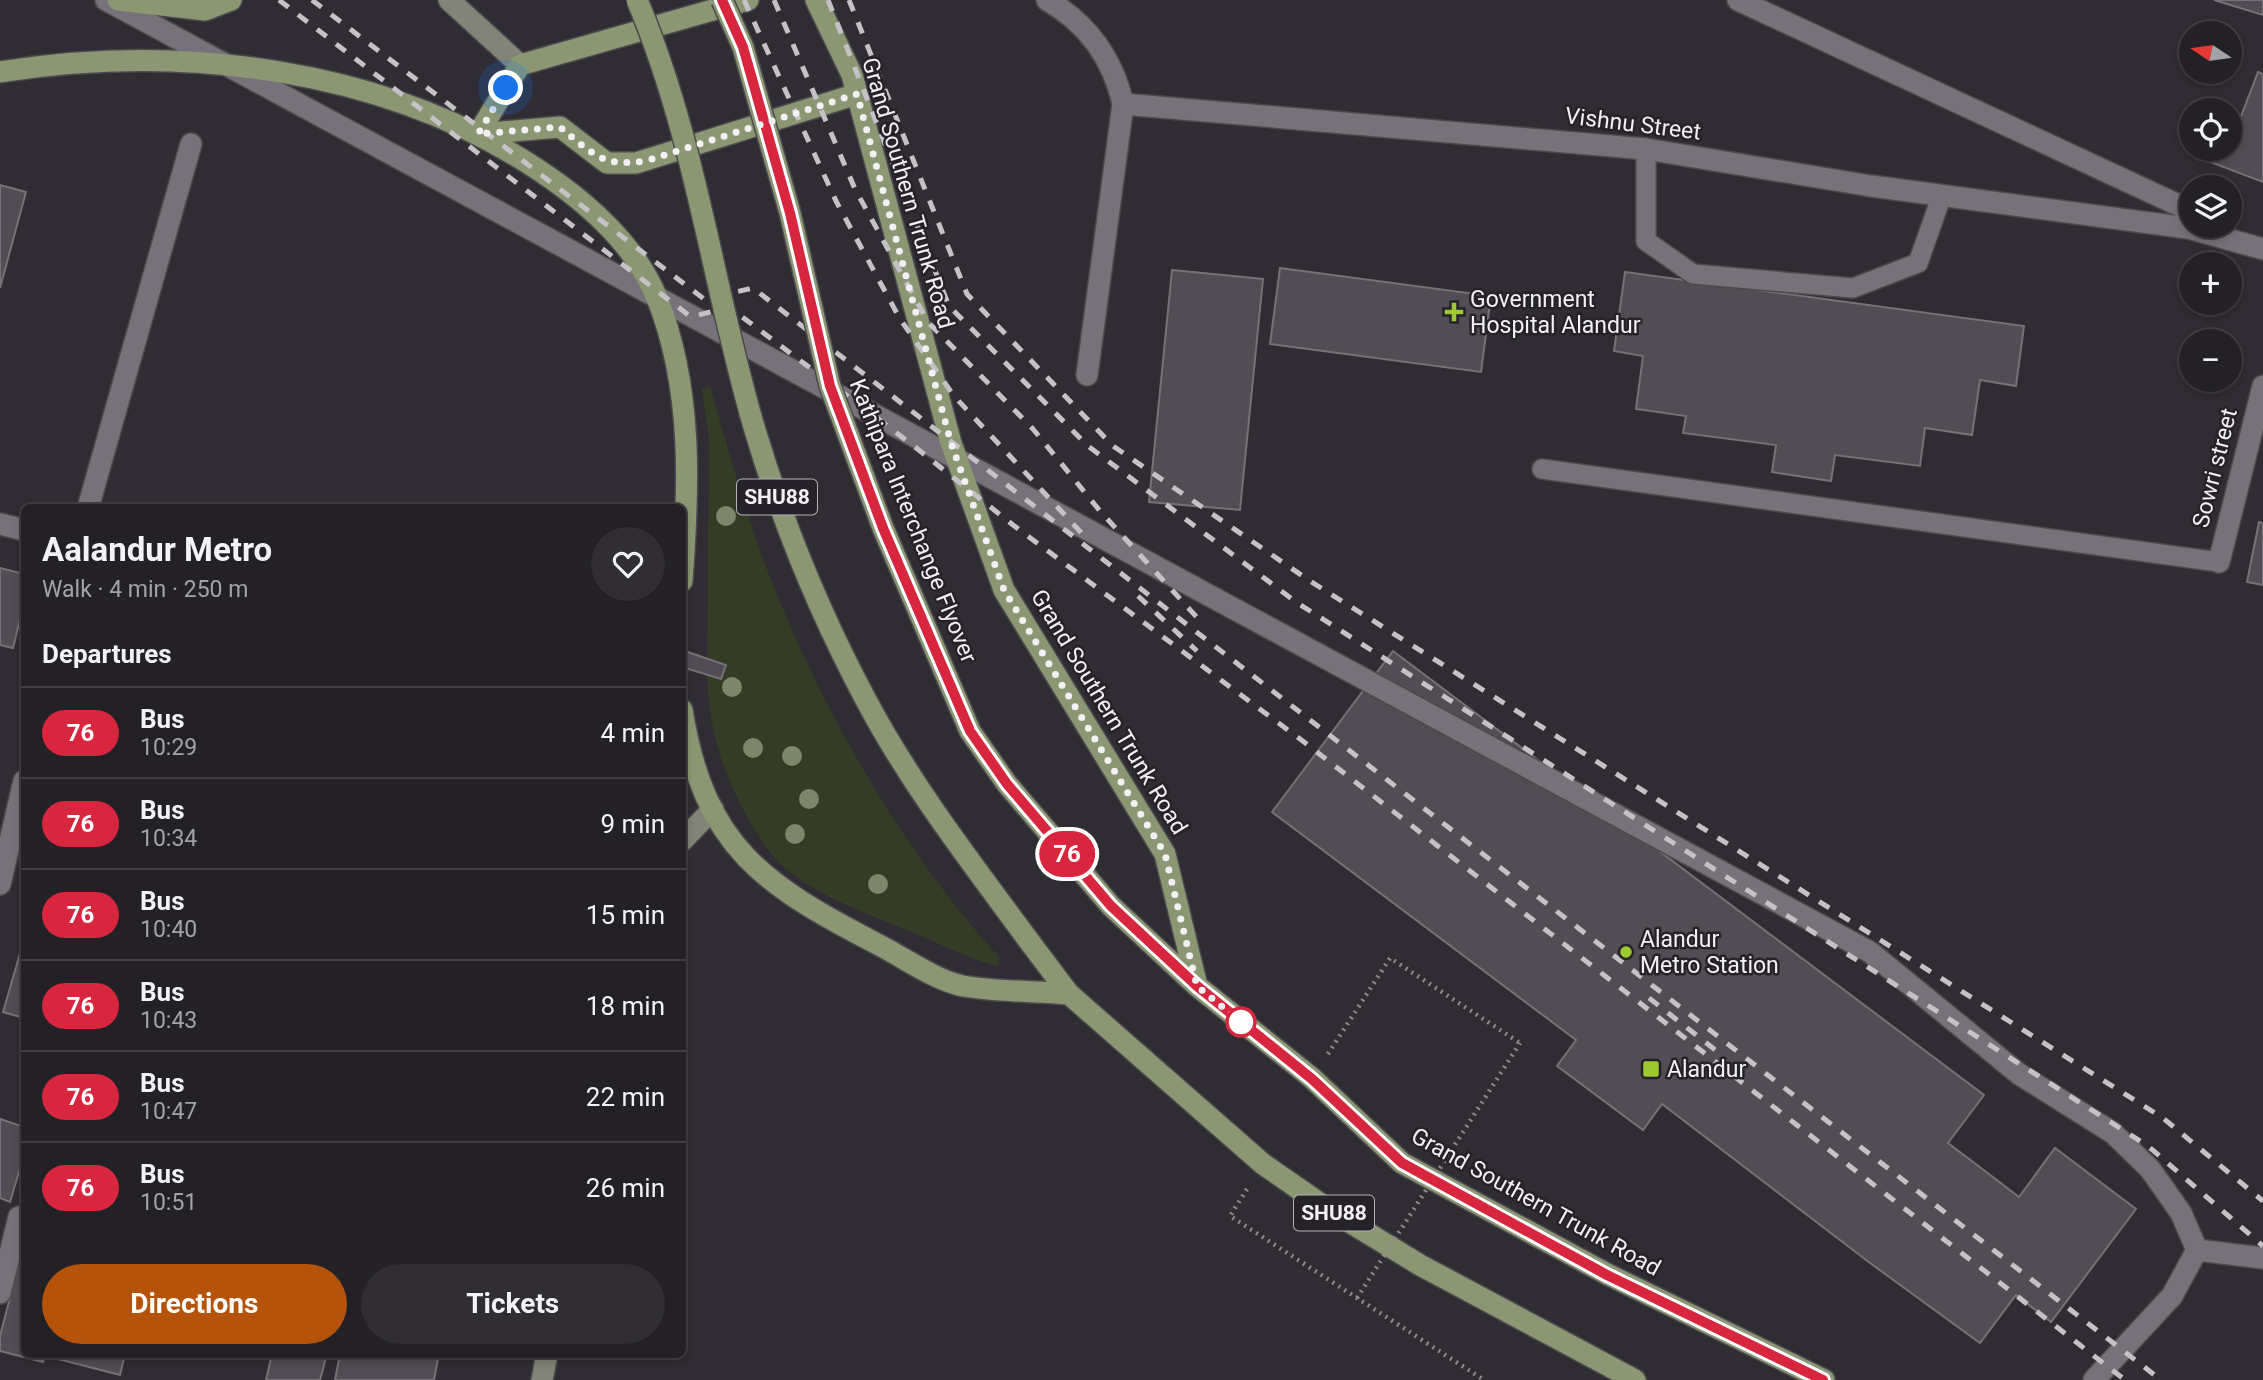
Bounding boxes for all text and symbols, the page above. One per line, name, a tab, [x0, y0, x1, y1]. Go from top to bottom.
north arrow	[2179, 21, 2242, 84]
map controls	[2179, 21, 2242, 392]
street label: Grand Southern Trunk Road	[856, 54, 960, 332]
your location	[488, 70, 523, 105]
button: locate	[2179, 98, 2242, 161]
street label: Vishnu Street	[1564, 102, 1702, 146]
button: layers	[2179, 175, 2242, 238]
button: +	[2179, 252, 2242, 315]
place label: Government Hospital Alandur	[1470, 286, 1641, 339]
marker: Government Hospital Alandur	[1444, 302, 1464, 322]
button: −	[2179, 329, 2242, 392]
street label: Kathipara Interchange Flyover	[844, 375, 982, 667]
street label: Sowri street	[2187, 406, 2243, 530]
road number: SHU88	[737, 480, 817, 514]
button: heart	[591, 527, 665, 601]
text: Aalandur Metro	[42, 530, 272, 569]
text: Walk · 4 min · 250 m	[42, 576, 248, 603]
street label: Grand Southern Trunk Road	[1025, 585, 1193, 839]
text: Departures	[42, 639, 172, 669]
text: Bus	[140, 704, 185, 734]
text: 4 min	[600, 718, 665, 748]
text: 76	[67, 719, 94, 747]
text: 10:29	[140, 734, 197, 761]
text: Bus	[140, 795, 185, 825]
text: 9 min	[600, 809, 665, 839]
text: 76	[67, 810, 94, 838]
text: 10:34	[140, 825, 197, 852]
line badge: 76	[1036, 831, 1098, 877]
text: 76	[1053, 840, 1081, 868]
text: Bus	[140, 886, 185, 916]
text: 15 min	[586, 900, 665, 930]
text: 76	[67, 901, 94, 929]
text: 10:40	[140, 916, 197, 943]
place label: Alandur Metro Station	[1640, 926, 1779, 979]
marker: Alandur Metro Station	[1618, 944, 1634, 960]
text: Bus	[140, 977, 185, 1007]
text: 18 min	[586, 991, 665, 1021]
text: 76	[67, 992, 94, 1020]
text: 10:43	[140, 1007, 197, 1034]
unlabelled marker	[1226, 1007, 1256, 1037]
place label: Alandur	[1667, 1056, 1746, 1083]
marker: Alandur	[1641, 1059, 1661, 1079]
text: Bus	[140, 1068, 185, 1098]
text: 22 min	[586, 1082, 665, 1112]
text: 76	[67, 1083, 94, 1111]
text: 10:47	[140, 1098, 197, 1125]
street label: Grand Southern Trunk Road	[1407, 1122, 1665, 1282]
text: Bus	[140, 1159, 185, 1189]
text: 26 min	[586, 1173, 665, 1203]
text: 76	[67, 1174, 94, 1202]
text: 10:51	[140, 1189, 197, 1216]
road number: SHU88	[1294, 1196, 1374, 1230]
button: Directions	[42, 1264, 347, 1344]
button: Tickets	[361, 1264, 665, 1344]

